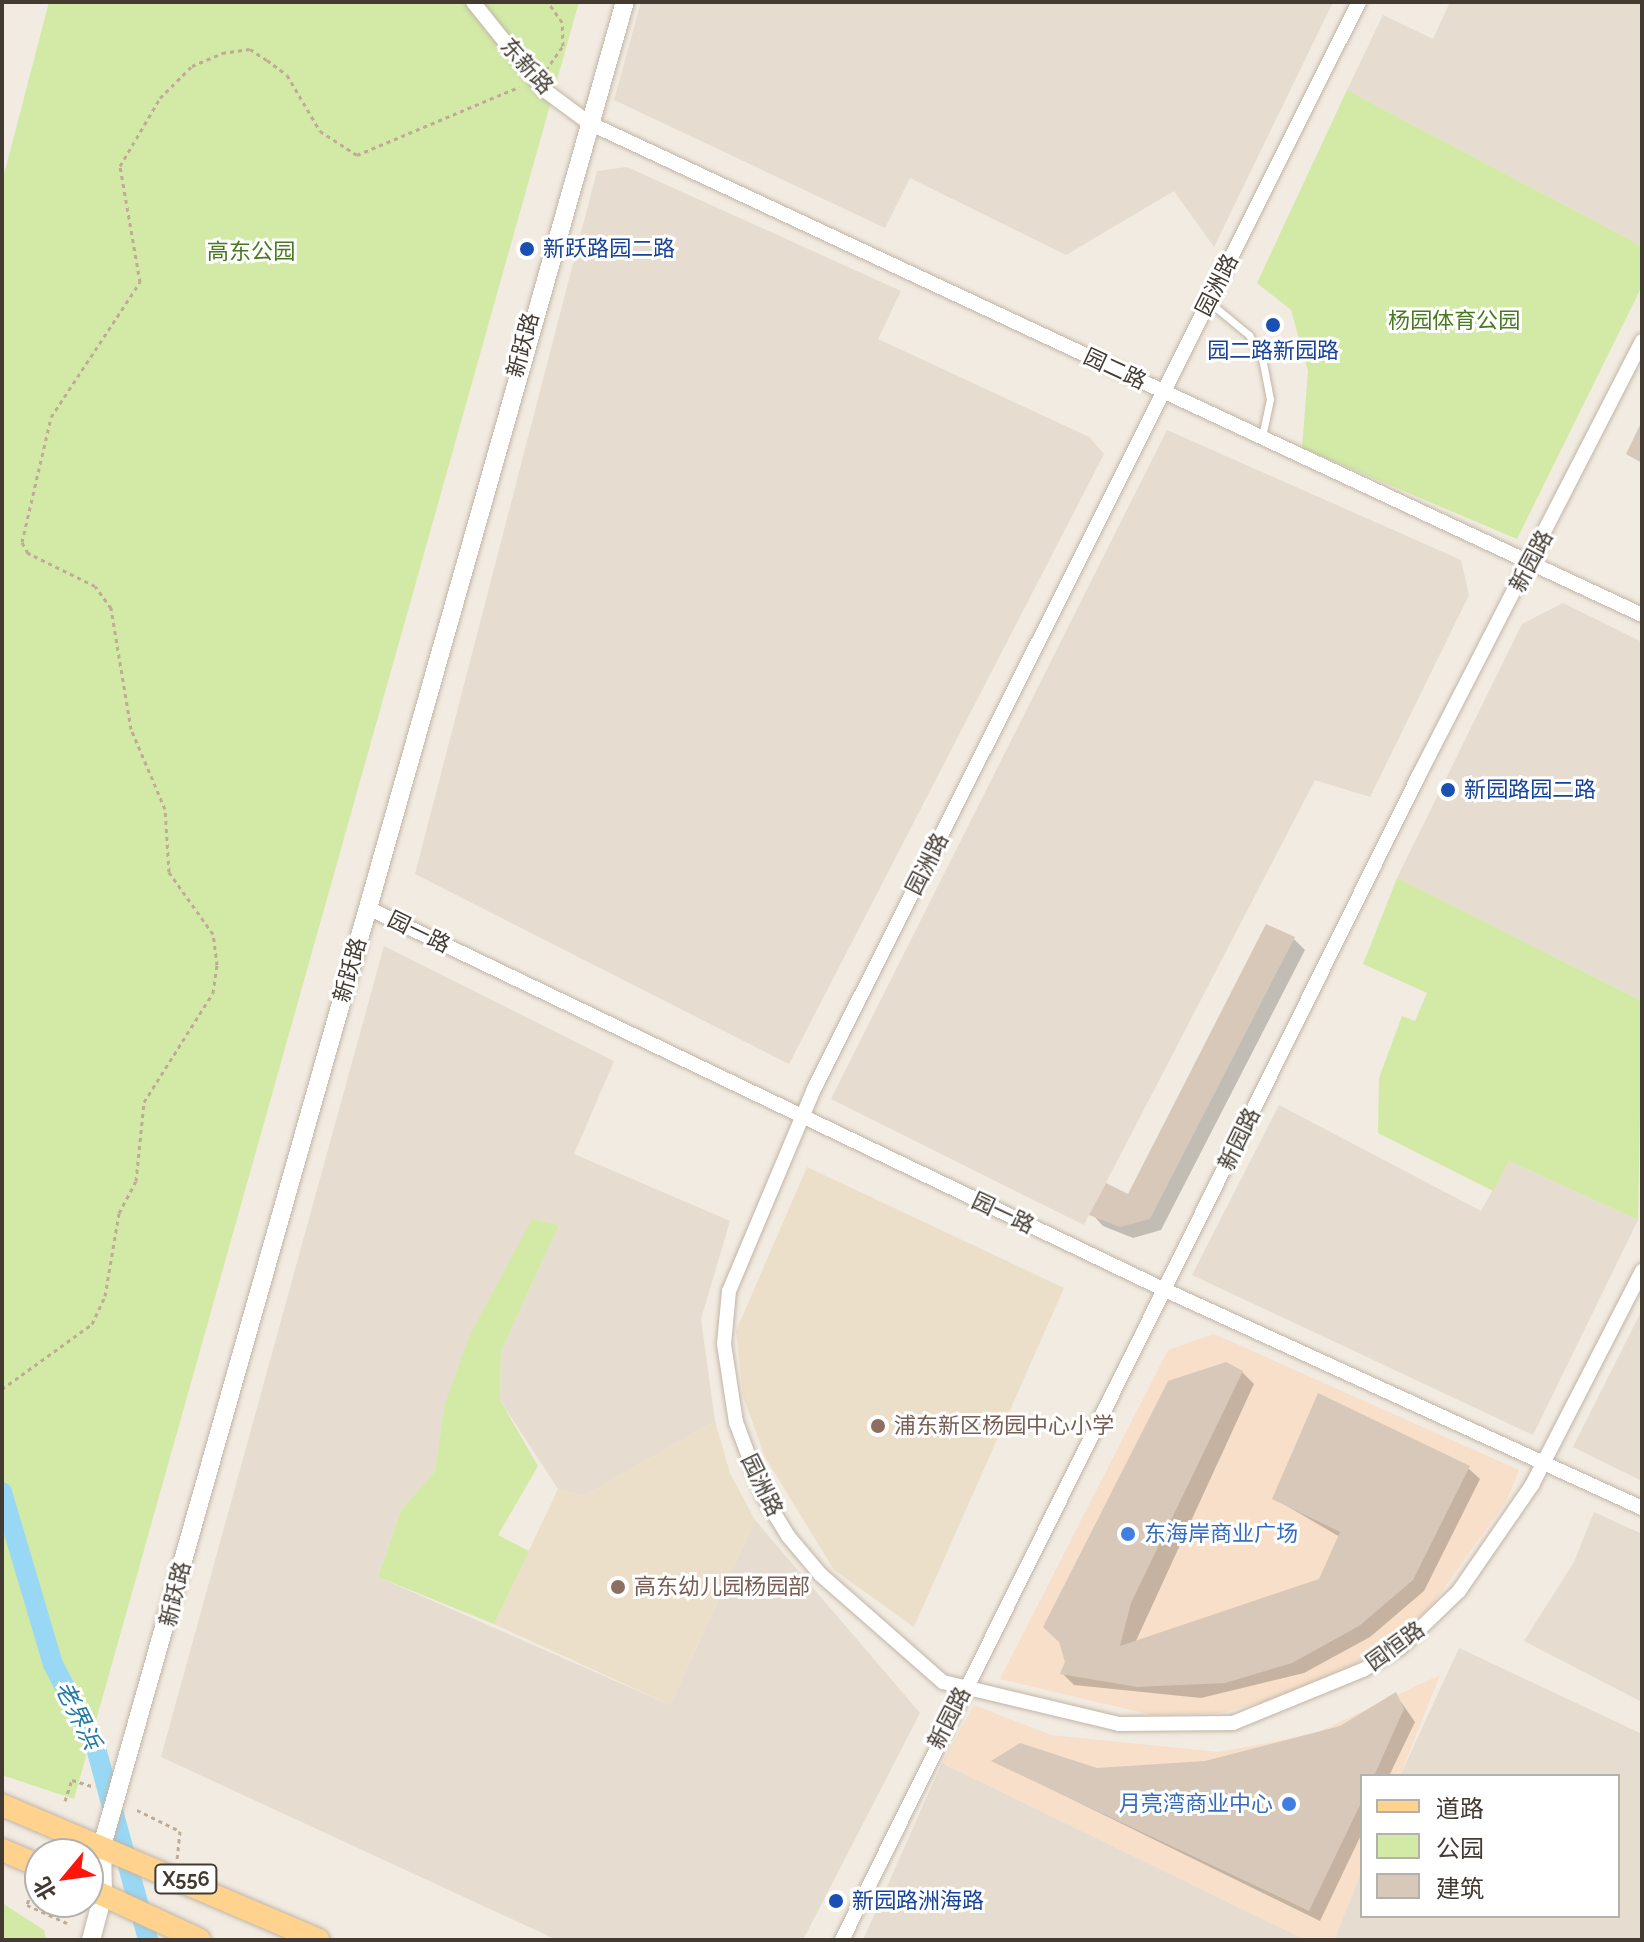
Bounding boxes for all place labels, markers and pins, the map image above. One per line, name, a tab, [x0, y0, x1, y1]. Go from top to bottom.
place label: 新跃路园二路	[543, 236, 675, 262]
marker: 新跃路园二路	[518, 240, 536, 258]
marker: 园二路新园路	[1264, 316, 1282, 334]
place label: 园二路新园路	[1207, 338, 1339, 364]
place label: 新园路园二路	[1464, 777, 1596, 803]
marker: 新园路园二路	[1439, 781, 1457, 799]
place label: 浦东新区杨园中心小学	[894, 1413, 1114, 1439]
marker: 浦东新区杨园中心小学	[869, 1417, 887, 1435]
place label: 东海岸商业广场	[1144, 1521, 1298, 1547]
marker: 东海岸商业广场	[1119, 1525, 1137, 1543]
place label: 高东幼儿园杨园部	[634, 1574, 810, 1600]
marker: 高东幼儿园杨园部	[609, 1578, 627, 1596]
place label: 月亮湾商业中心	[1119, 1791, 1273, 1817]
marker: 月亮湾商业中心	[1280, 1795, 1298, 1813]
place label: 新园路洲海路	[852, 1888, 984, 1914]
marker: 新园路洲海路	[827, 1892, 845, 1910]

